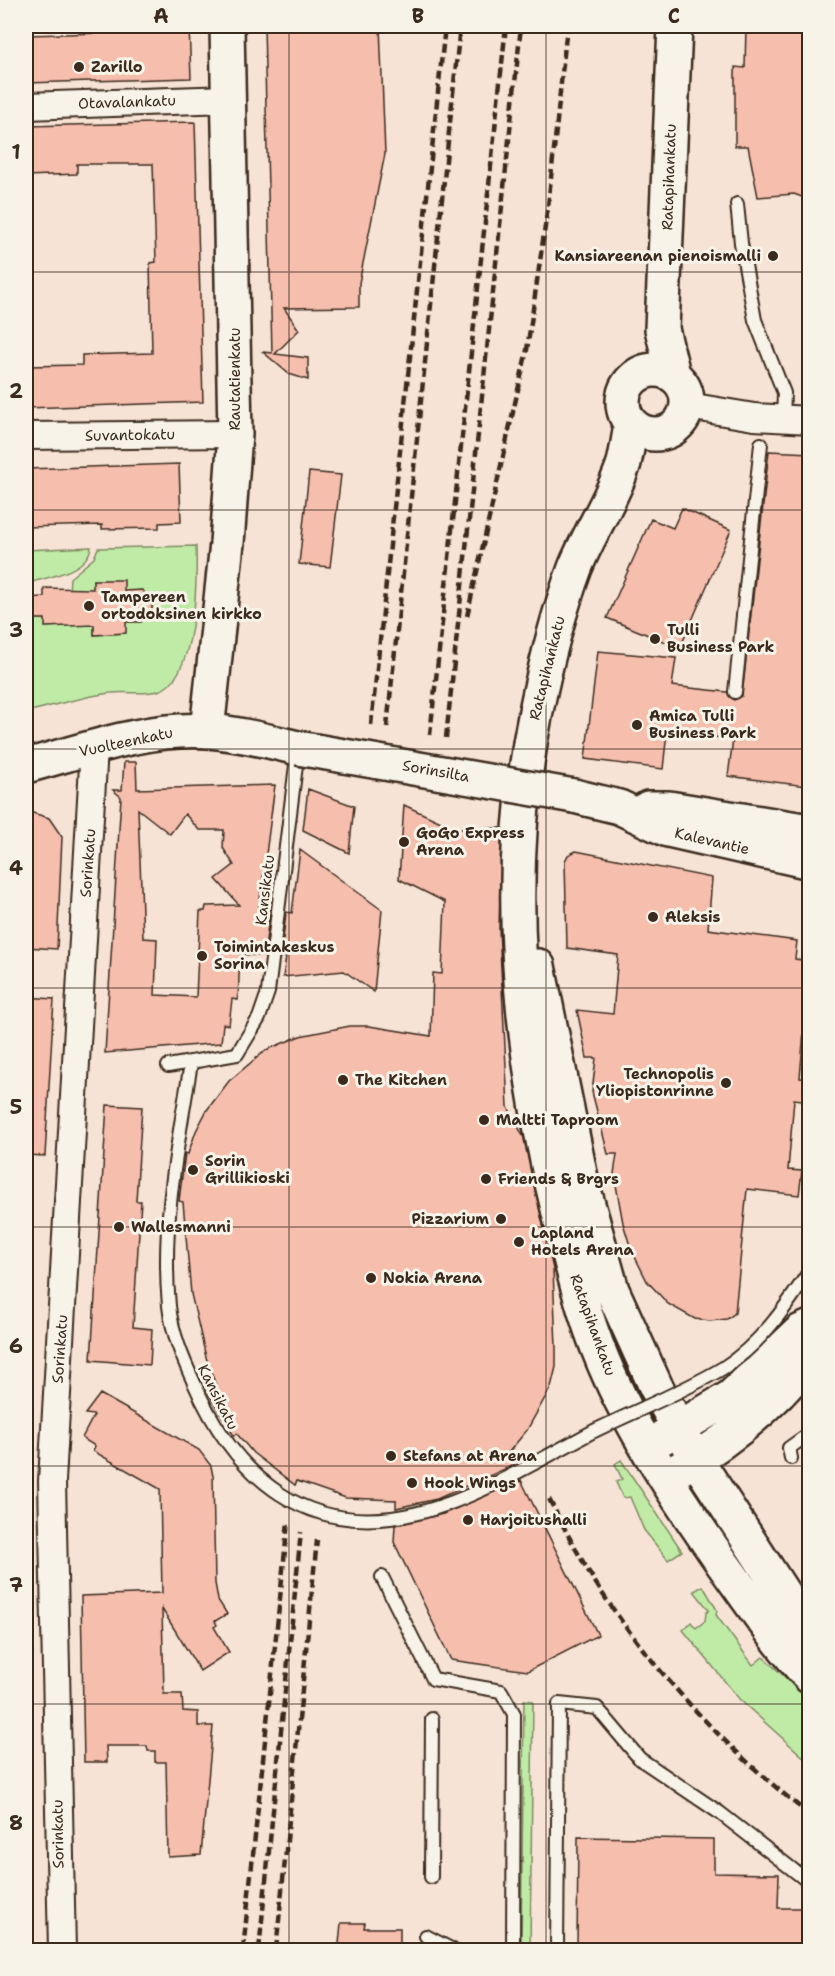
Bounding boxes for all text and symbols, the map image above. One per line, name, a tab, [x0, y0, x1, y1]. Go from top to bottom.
text: A	[153, 3, 169, 29]
text: B	[412, 3, 424, 29]
text: C	[668, 3, 680, 29]
place label: Zarillo	[91, 57, 143, 77]
marker: Zarillo	[72, 60, 86, 74]
street label: Otavalankatu	[78, 90, 176, 114]
street label: Ratapihankatu	[657, 123, 681, 231]
text: 1	[11, 139, 21, 165]
place label: Kansiareenan pienoismalli	[554, 246, 761, 266]
marker: Kansiareenan pienoismalli	[766, 249, 780, 263]
street label: Rautatienkatu	[225, 327, 245, 431]
text: 2	[9, 378, 23, 404]
street label: Suvantokatu	[85, 424, 175, 446]
place label: Tampereen ortodoksinen kirkko	[101, 587, 262, 624]
marker: Tampereen ortodoksinen kirkko	[82, 599, 96, 613]
street label: Ratapihankatu	[524, 614, 570, 722]
text: 3	[9, 617, 23, 643]
place label: Tulli Business Park	[667, 620, 774, 657]
marker: Tulli Business Park	[648, 632, 662, 646]
place label: Amica Tulli Business Park	[649, 706, 756, 743]
marker: Amica Tulli Business Park	[630, 718, 644, 732]
street label: Vuolteenkatu	[77, 722, 175, 762]
street label: Sorinsilta	[401, 755, 472, 787]
place label: GoGo Express Arena	[416, 823, 525, 860]
street label: Kalevantie	[673, 823, 751, 859]
street label: Sorinkatu	[76, 828, 100, 898]
marker: GoGo Express Arena	[397, 835, 411, 849]
street label: Kansikatu	[251, 854, 279, 926]
text: 4	[9, 855, 23, 881]
place label: Aleksis	[665, 907, 721, 927]
marker: Aleksis	[646, 910, 660, 924]
place label: Toimintakeskus Sorina	[214, 937, 334, 974]
marker: Toimintakeskus Sorina	[195, 949, 209, 963]
place label: Technopolis Yliopistonrinne	[596, 1064, 714, 1101]
place label: The Kitchen	[355, 1070, 447, 1090]
marker: The Kitchen	[336, 1073, 350, 1087]
marker: Technopolis Yliopistonrinne	[719, 1076, 733, 1090]
text: 5	[10, 1094, 22, 1120]
place label: Maltti Taproom	[496, 1110, 619, 1130]
marker: Maltti Taproom	[477, 1113, 491, 1127]
place label: Sorin Grillikioski	[205, 1151, 290, 1188]
marker: Sorin Grillikioski	[186, 1163, 200, 1177]
place label: Friends & Brgrs	[498, 1169, 619, 1189]
marker: Friends & Brgrs	[479, 1172, 493, 1186]
place label: Pizzarium	[412, 1209, 489, 1229]
marker: Pizzarium	[494, 1212, 508, 1226]
place label: Wallesmanni	[131, 1217, 231, 1237]
marker: Wallesmanni	[112, 1220, 126, 1234]
place label: Lapland Hotels Arena	[531, 1223, 635, 1260]
marker: Lapland Hotels Arena	[512, 1235, 526, 1249]
place label: Nokia Arena	[383, 1268, 483, 1288]
marker: Nokia Arena	[364, 1271, 378, 1285]
street label: Ratapihankatu	[565, 1271, 621, 1379]
street label: Sorinkatu	[48, 1314, 72, 1384]
text: 6	[9, 1333, 23, 1359]
street label: Kansikatu	[193, 1361, 243, 1433]
place label: Stefans at Arena	[403, 1446, 538, 1466]
marker: Stefans at Arena	[384, 1449, 398, 1463]
place label: Hook Wings	[424, 1473, 516, 1493]
marker: Hook Wings	[405, 1476, 419, 1490]
place label: Harjoitushalli	[480, 1510, 587, 1530]
marker: Harjoitushalli	[461, 1513, 475, 1527]
text: 7	[9, 1572, 23, 1598]
street label: Sorinkatu	[47, 1799, 69, 1869]
text: 8	[9, 1810, 23, 1836]

